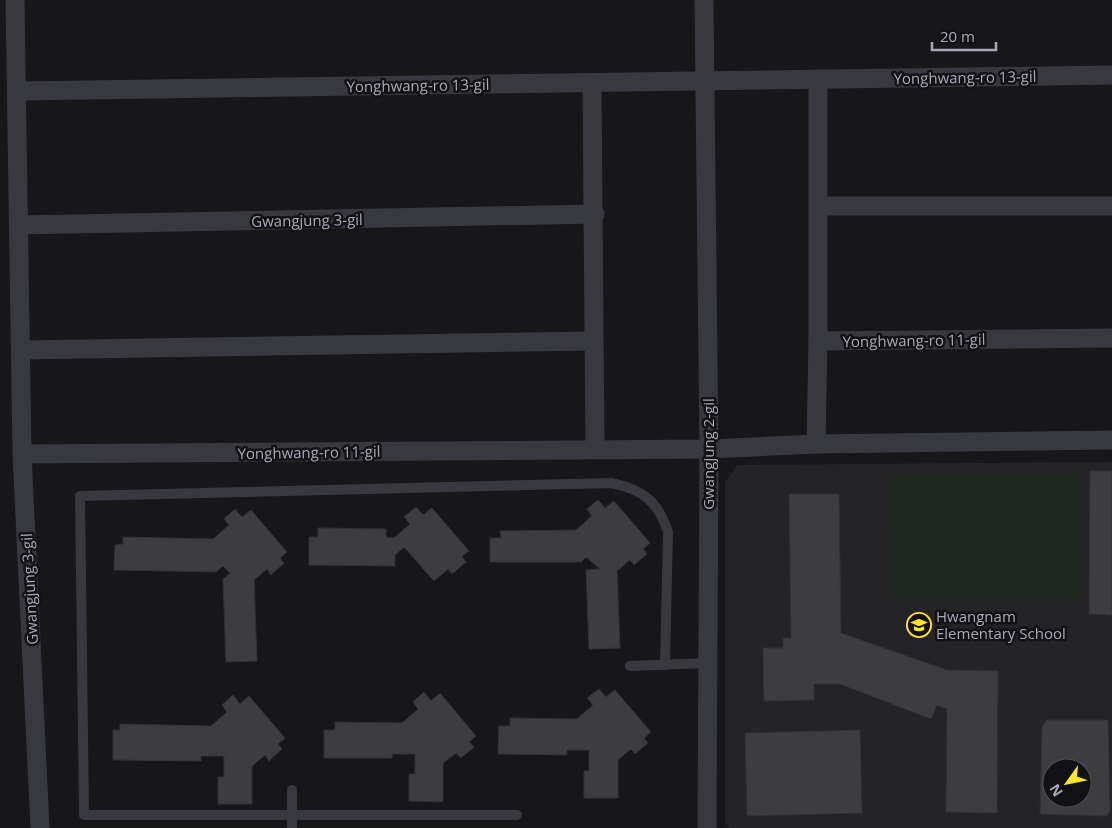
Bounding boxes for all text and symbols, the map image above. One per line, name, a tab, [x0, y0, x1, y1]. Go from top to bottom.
scale bar	[932, 20, 996, 52]
text: 20 m	[940, 26, 975, 46]
street label: Yonghwang-ro 13-gil	[893, 66, 1037, 88]
street label: Yonghwang-ro 13-gil	[346, 74, 490, 96]
street label: Gwangjung 3-gil	[251, 209, 363, 231]
street label: Yonghwang-ro 11-gil	[842, 329, 986, 351]
street label: Gwangjung 2-gil	[698, 398, 718, 510]
street label: Yonghwang-ro 11-gil	[237, 441, 381, 463]
street label: Gwangjung 3-gil	[16, 533, 42, 645]
place label: Hwangnam Elementary School	[936, 606, 1066, 643]
school or university icon: Hwangnam Elementary School	[906, 612, 932, 638]
north arrow	[1042, 758, 1092, 808]
text: N	[1045, 780, 1067, 800]

